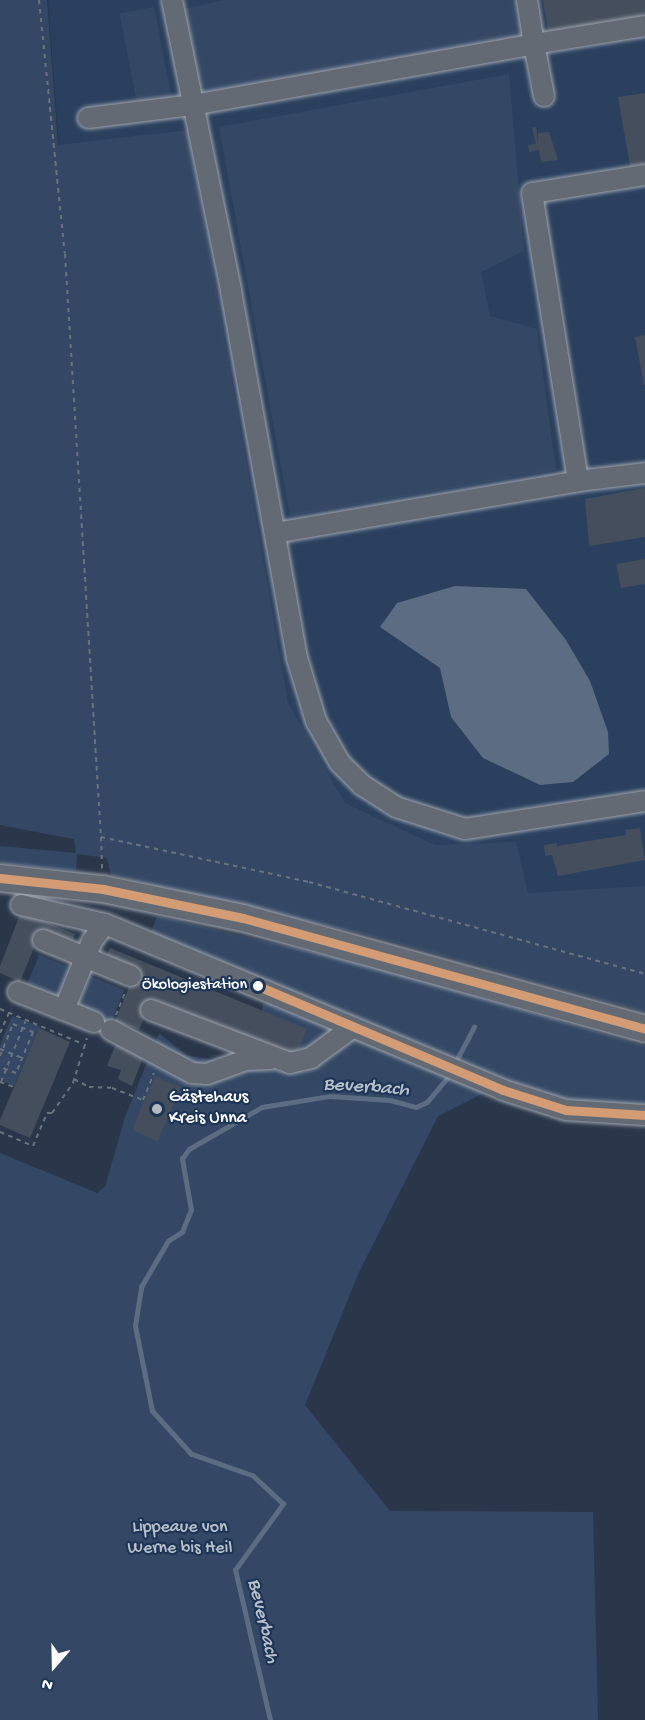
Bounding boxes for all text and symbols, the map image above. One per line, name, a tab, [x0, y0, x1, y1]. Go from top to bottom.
place label: Ökologiestation	[142, 976, 247, 996]
marker: Ökologiestation	[252, 980, 264, 992]
water label: Beverbach	[322, 1073, 410, 1103]
place label: Gästehaus Kreis Unna	[169, 1088, 248, 1130]
marker: Gästehaus Kreis Unna	[150, 1102, 164, 1116]
park label: Lippeaue von Werne bis Heil	[128, 1518, 232, 1561]
water label: Beverbach	[241, 1576, 283, 1666]
north arrow	[24, 1636, 84, 1696]
text: N	[40, 1673, 56, 1694]

